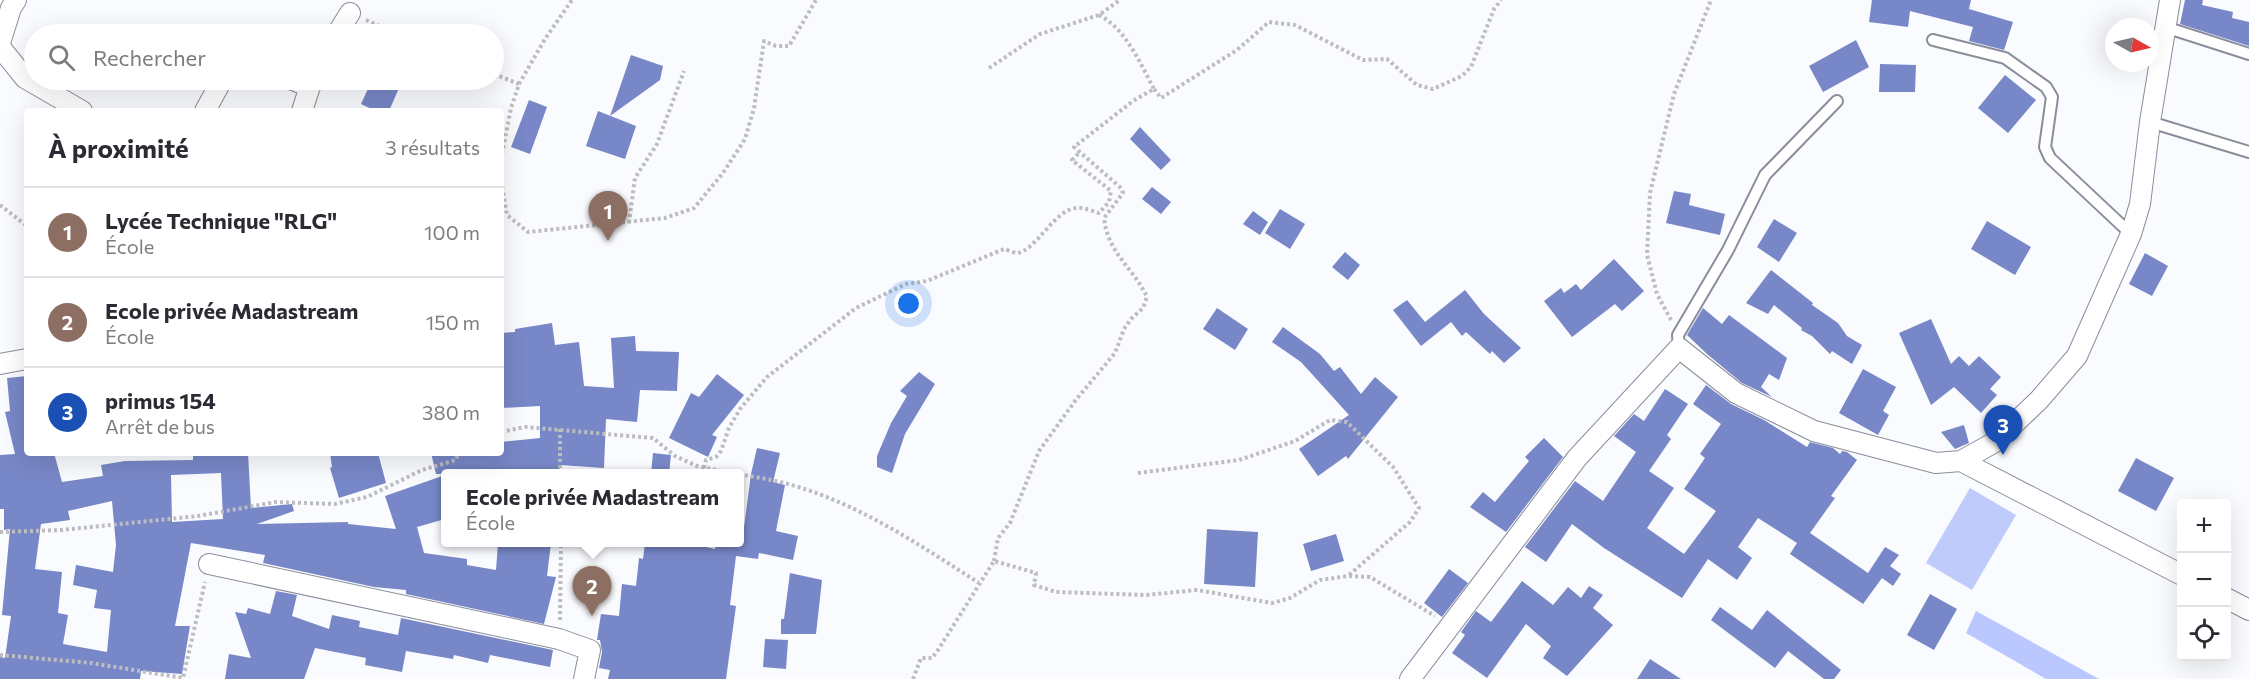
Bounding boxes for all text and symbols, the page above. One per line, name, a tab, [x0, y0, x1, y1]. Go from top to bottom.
north arrow	[2105, 18, 2159, 72]
search box	[24, 24, 504, 90]
icon: search	[45, 41, 78, 74]
text: Rechercher	[93, 44, 206, 71]
text: À proximité	[48, 132, 189, 163]
text: 3 résultats	[385, 135, 480, 159]
pin: 1	[588, 192, 628, 241]
text: Lycée Technique "RLG"	[105, 207, 337, 234]
text: 1	[63, 220, 72, 244]
text: 100 m	[424, 220, 480, 244]
text: École	[105, 234, 154, 258]
your location	[894, 289, 923, 318]
text: Ecole privée Madastream	[105, 297, 358, 324]
text: 2	[62, 310, 73, 334]
text: 150 m	[426, 310, 480, 334]
text: École	[105, 324, 154, 348]
text: primus 154	[105, 387, 216, 414]
text: 3	[62, 400, 73, 424]
text: 380 m	[422, 400, 480, 424]
pin: 3	[1984, 406, 2022, 455]
text: Arrêt de bus	[105, 414, 215, 438]
popup	[441, 469, 744, 547]
text: Ecole privée Madastream	[466, 483, 719, 510]
map controls	[2177, 499, 2231, 661]
button: +	[2177, 499, 2231, 553]
text: École	[466, 510, 515, 534]
button: −	[2177, 553, 2231, 607]
pin: 2	[572, 566, 612, 616]
button: locate	[2177, 607, 2231, 661]

